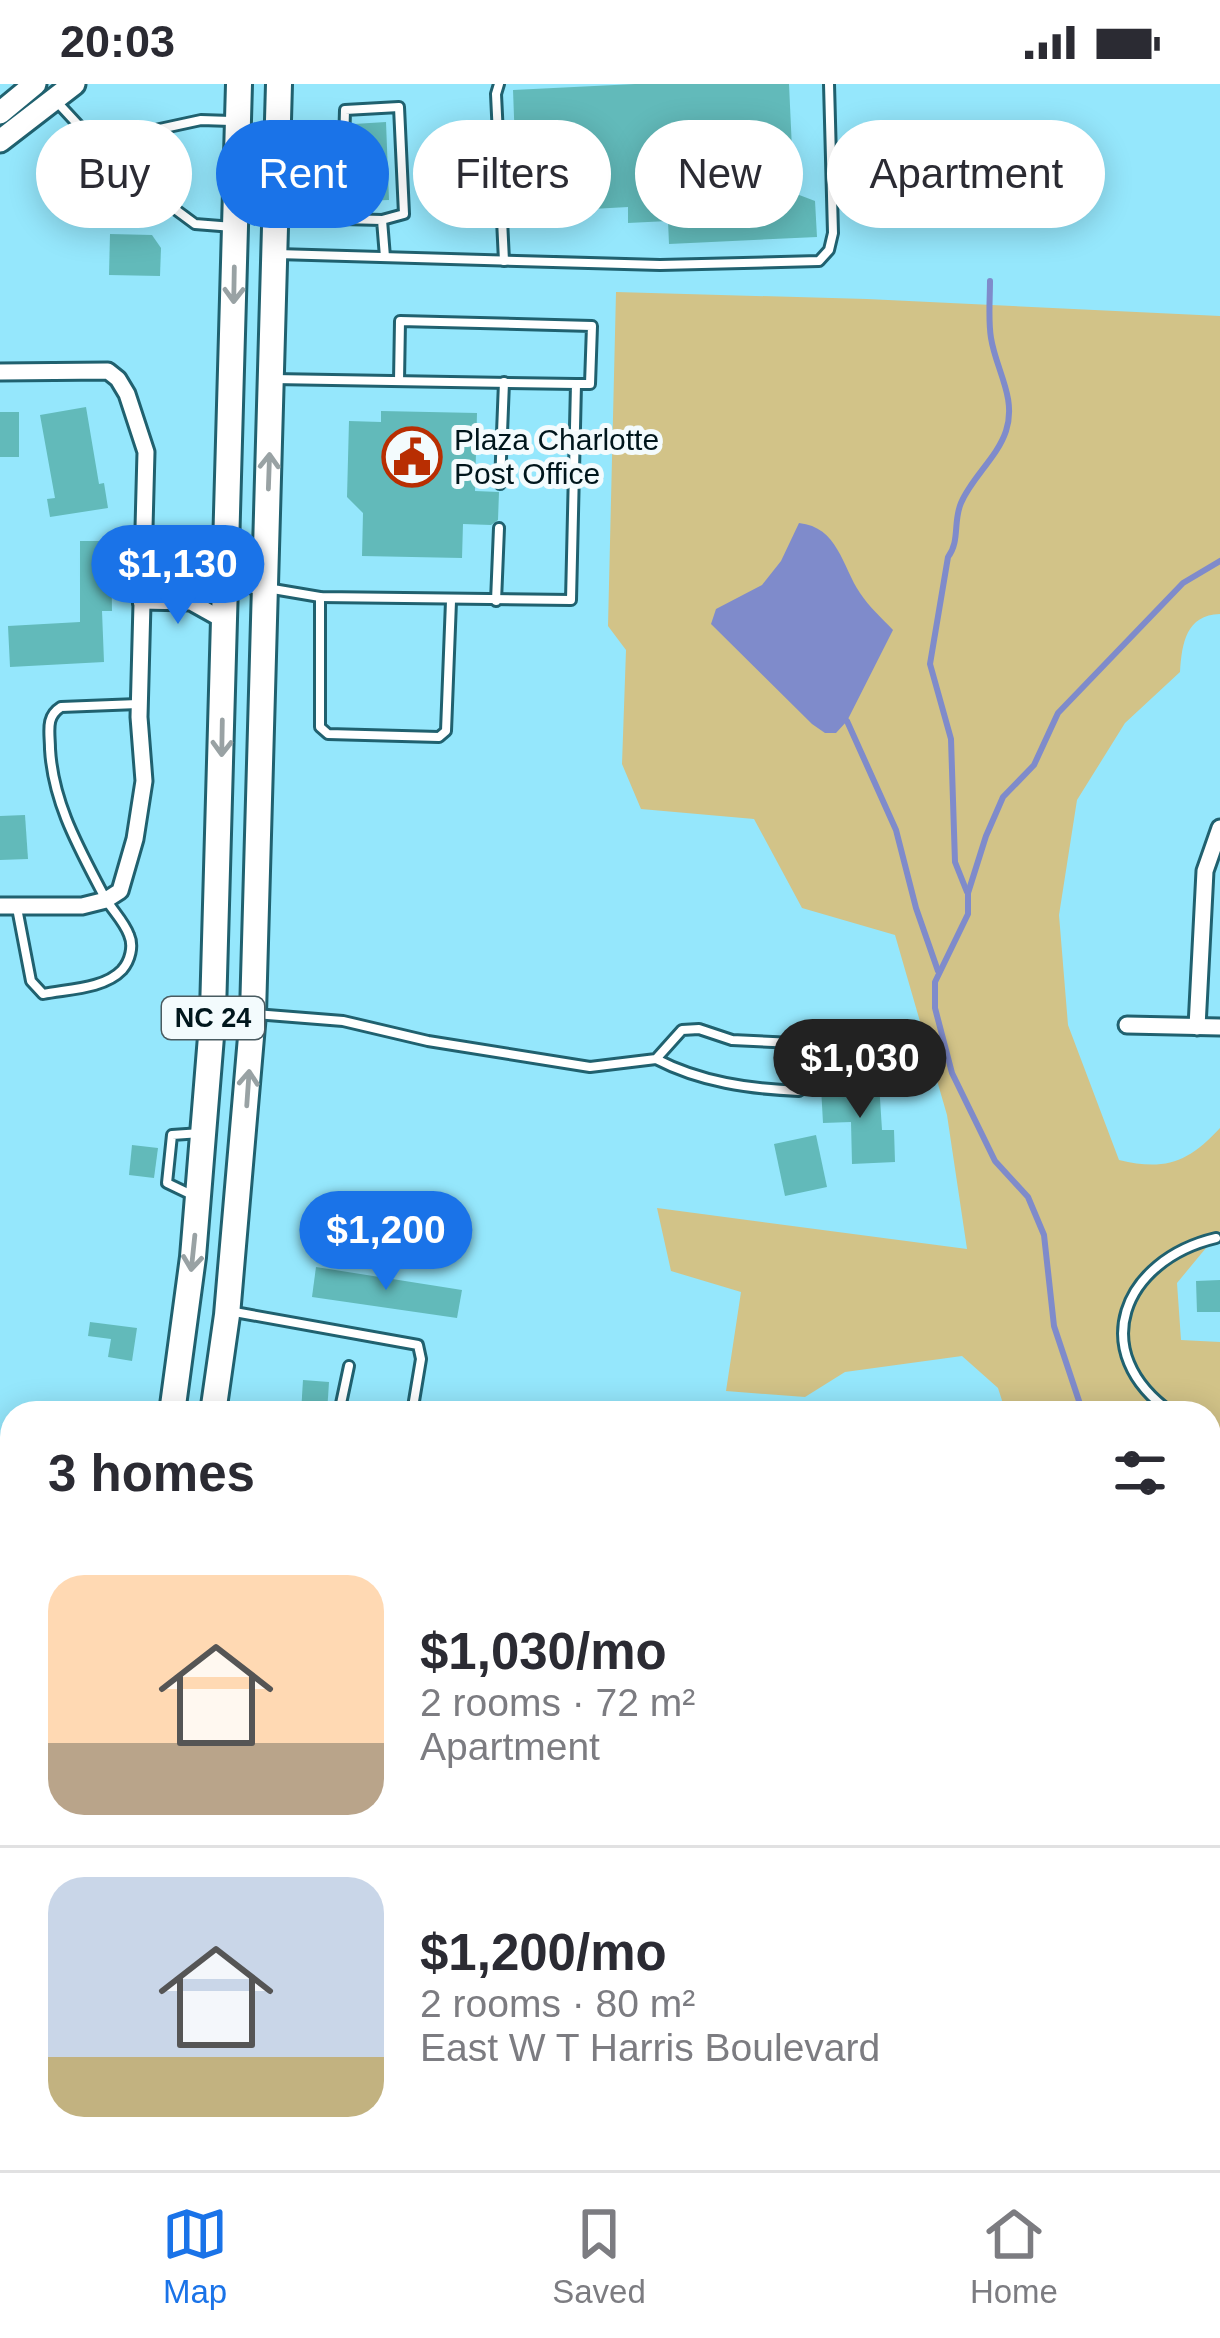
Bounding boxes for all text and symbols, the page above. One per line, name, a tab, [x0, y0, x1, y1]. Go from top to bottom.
text: 20:03	[60, 16, 175, 67]
chip: Buy	[36, 120, 192, 228]
chip: Rent	[216, 120, 389, 228]
chip: Filters	[413, 120, 611, 228]
chip: New	[635, 120, 803, 228]
chip: Apartment	[827, 120, 1105, 228]
one-way arrow	[223, 265, 246, 304]
place label: Plaza Charlotte Post Office	[454, 423, 659, 490]
public building icon: Plaza Charlotte Post Office	[381, 426, 443, 488]
one-way arrow	[258, 452, 281, 491]
pin: $1,130	[80, 525, 276, 627]
text: $1,130	[118, 542, 238, 585]
one-way arrow	[211, 718, 234, 757]
road number: NC 24	[162, 997, 264, 1039]
pin: $1,030	[762, 1019, 958, 1121]
text: $1,030	[800, 1036, 920, 1079]
one-way arrow	[236, 1069, 259, 1108]
pin: $1,200	[288, 1191, 484, 1293]
text: $1,200	[326, 1208, 446, 1251]
one-way arrow	[181, 1233, 204, 1272]
icon: filters	[1107, 1440, 1173, 1506]
text: 3 homes	[48, 1445, 255, 1502]
icon: home	[144, 1623, 288, 1767]
text: $1,030/mo	[420, 1623, 667, 1680]
text: 2 rooms · 72 m²	[420, 1681, 695, 1724]
text: Apartment	[420, 1725, 600, 1768]
text: $1,200/mo	[420, 1924, 667, 1981]
icon: home	[144, 1925, 288, 2069]
text: 2 rooms · 80 m²	[420, 1982, 695, 2025]
text: East W T Harris Boulevard	[420, 2026, 880, 2069]
tab: Map	[162, 2201, 228, 2311]
tab: Saved	[552, 2201, 646, 2311]
tab: Home	[970, 2201, 1058, 2311]

